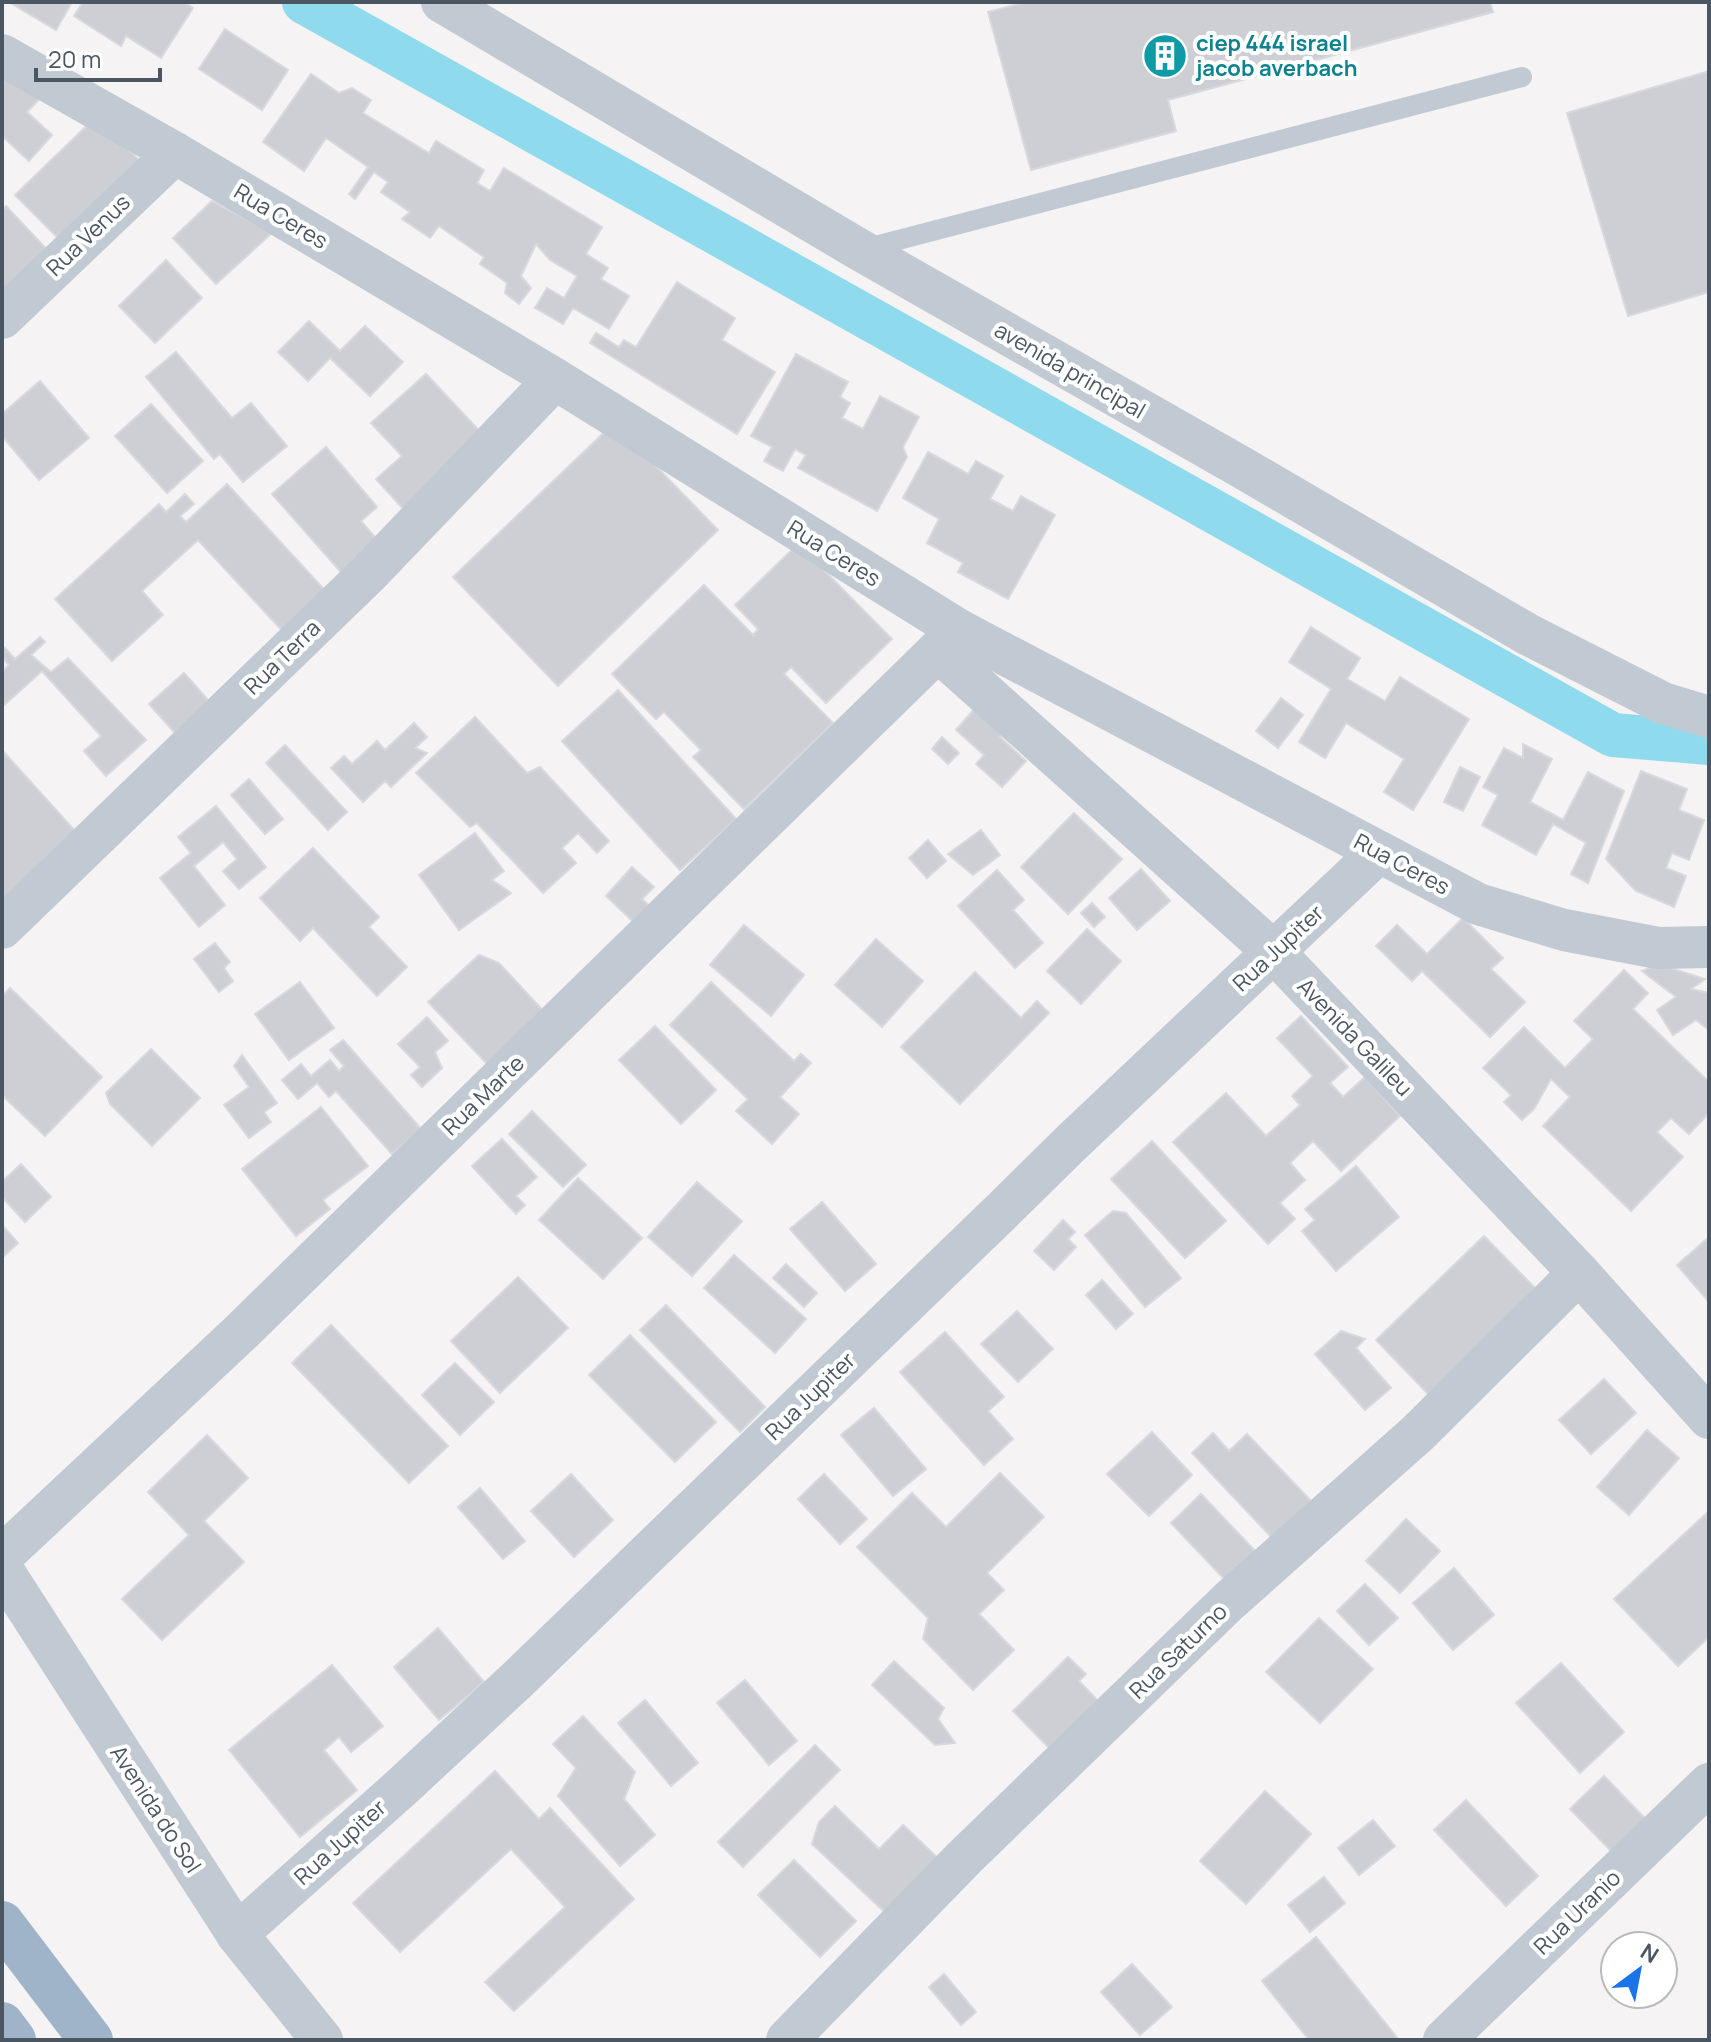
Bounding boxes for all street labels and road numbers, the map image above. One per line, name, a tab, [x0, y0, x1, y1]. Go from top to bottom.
street label: Rua Ceres	[229, 176, 333, 256]
street label: Rua Venus	[40, 187, 136, 283]
street label: avenida principal	[989, 315, 1151, 425]
street label: Rua Ceres	[782, 513, 886, 593]
street label: Rua Terra	[237, 613, 327, 701]
street label: Rua Ceres	[1349, 826, 1455, 902]
street label: Rua Jupiter	[1226, 898, 1330, 998]
street label: Avenida Galileu	[1291, 971, 1419, 1103]
street label: Rua Marte	[435, 1048, 531, 1142]
street label: Rua Jupiter	[759, 1346, 862, 1446]
street label: Rua Saturno	[1123, 1597, 1233, 1705]
street label: Avenida do Sol	[104, 1739, 208, 1879]
street label: Rua Jupiter	[288, 1793, 392, 1891]
street label: Rua Uranio	[1527, 1863, 1627, 1961]

